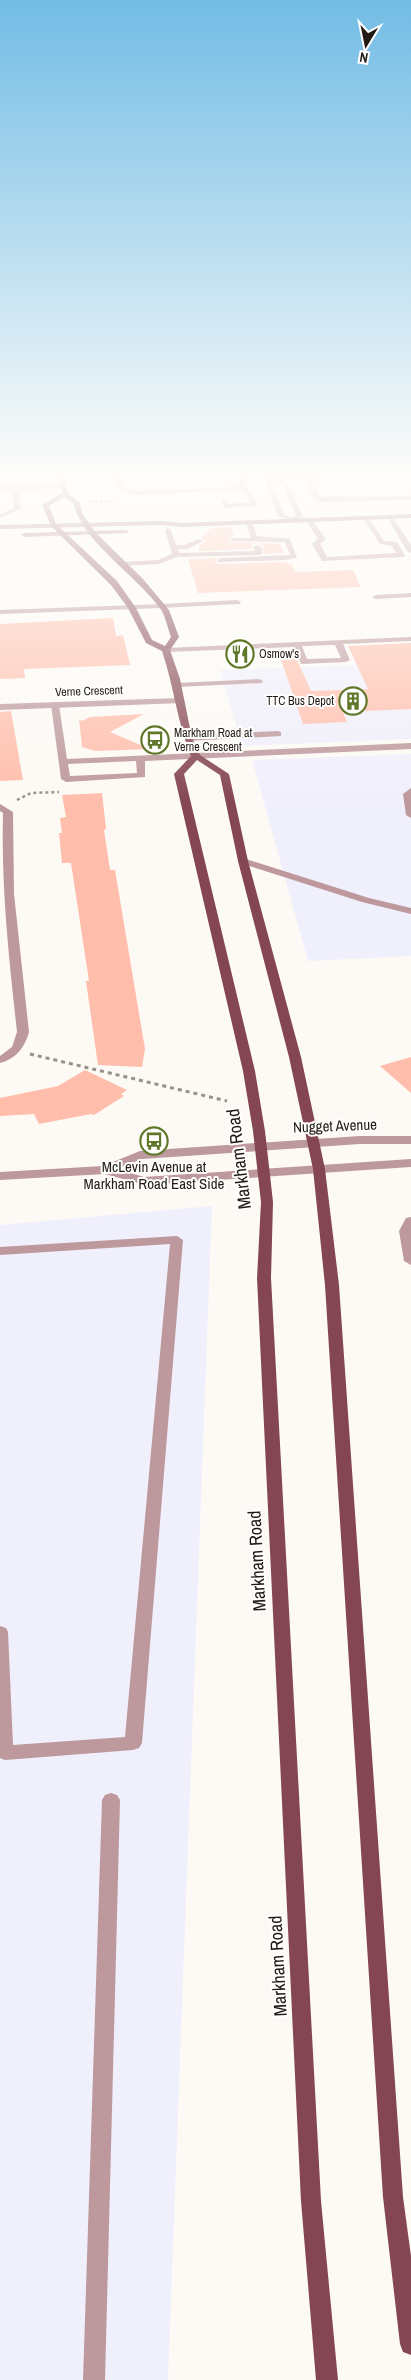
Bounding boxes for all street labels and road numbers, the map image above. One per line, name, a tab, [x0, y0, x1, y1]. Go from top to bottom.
street label: Verne Crescent	[55, 682, 123, 700]
street label: Markham Road	[220, 1107, 257, 1211]
street label: Nugget Avenue	[293, 1114, 377, 1137]
street label: Markham Road	[241, 1510, 272, 1612]
street label: Markham Road	[262, 1915, 293, 2017]

